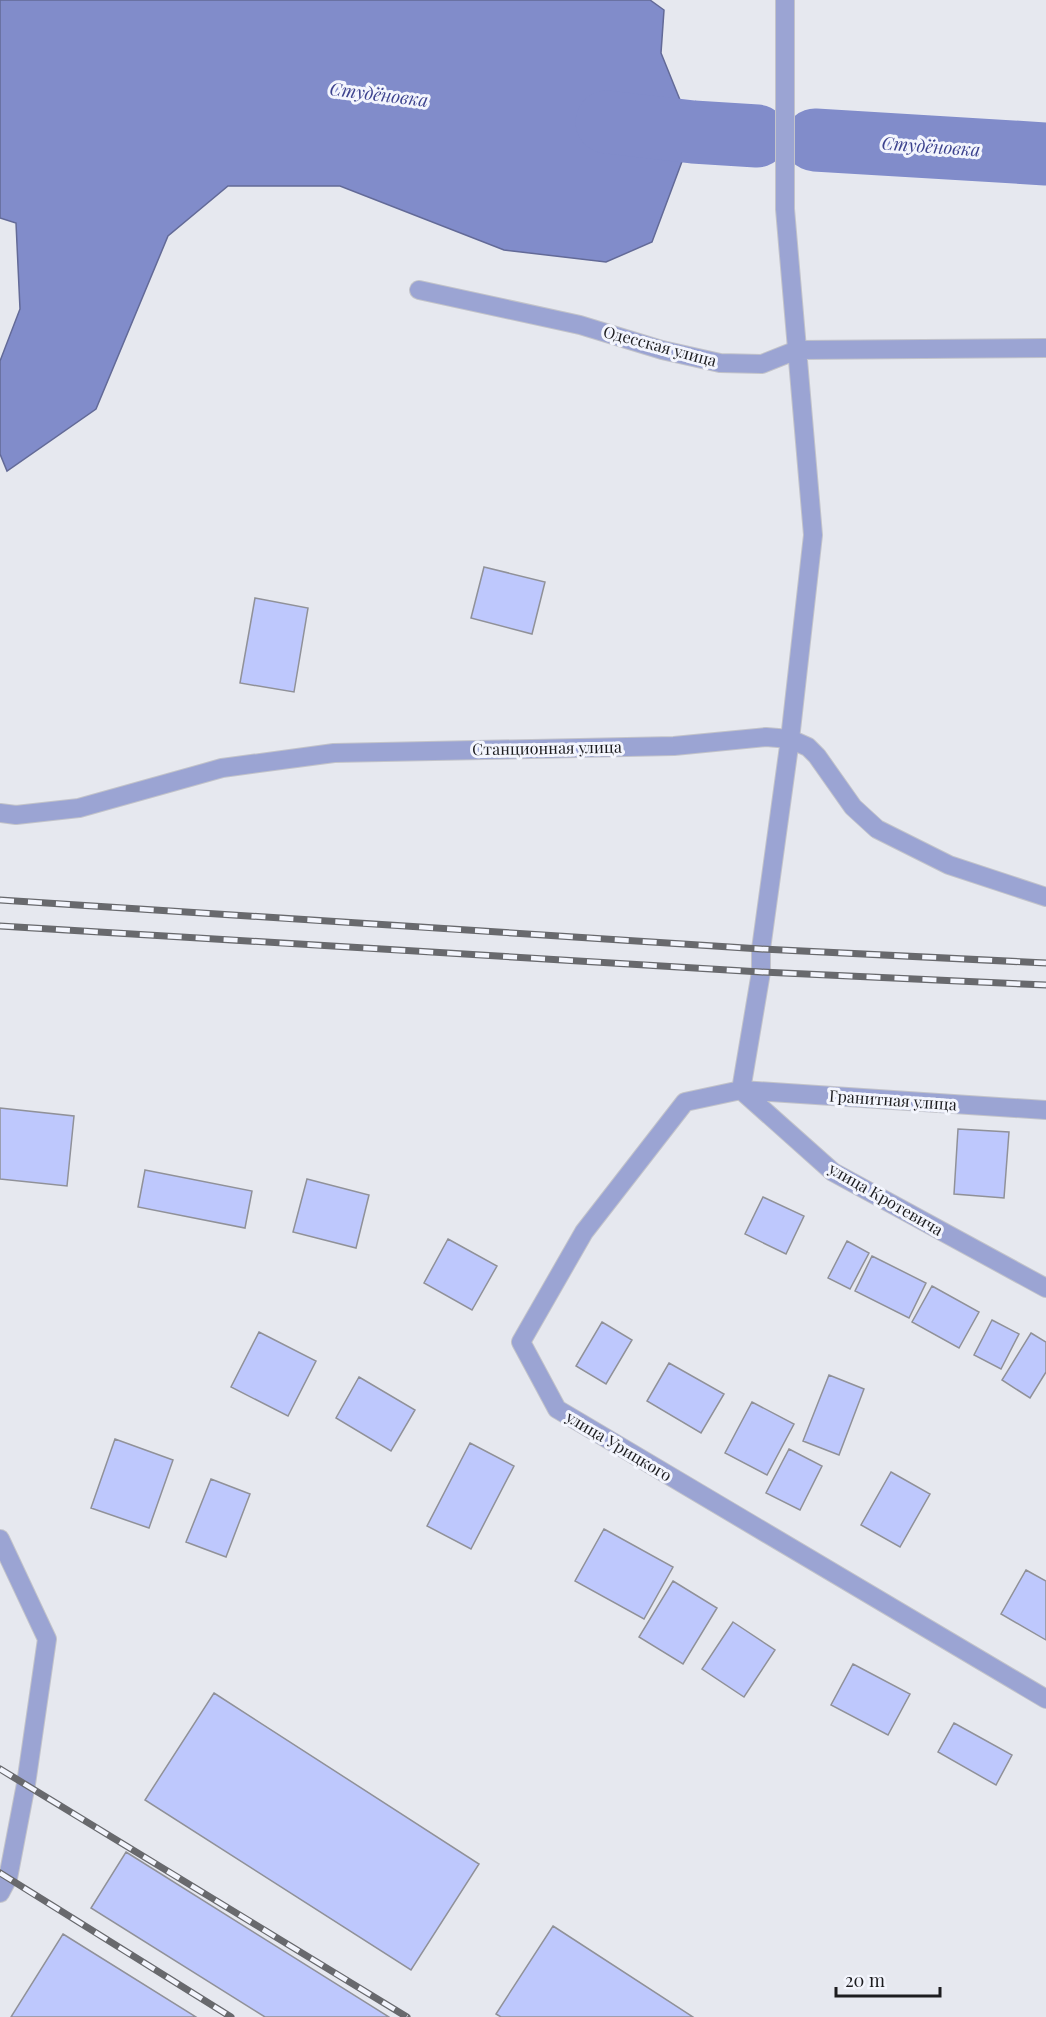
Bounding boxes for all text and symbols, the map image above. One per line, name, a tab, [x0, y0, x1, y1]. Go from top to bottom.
water label: Студёновка	[329, 76, 430, 112]
water label: Студёновка	[881, 131, 981, 161]
street label: Одесская улица	[601, 320, 719, 371]
street label: Станционная улица	[472, 736, 622, 759]
street label: Гранитная улица	[829, 1085, 958, 1114]
street label: улица Кротевича	[824, 1157, 947, 1240]
street label: улица Урицкого	[562, 1405, 676, 1486]
scale bar	[836, 1960, 940, 1998]
text: 20 m	[845, 1968, 885, 1992]

